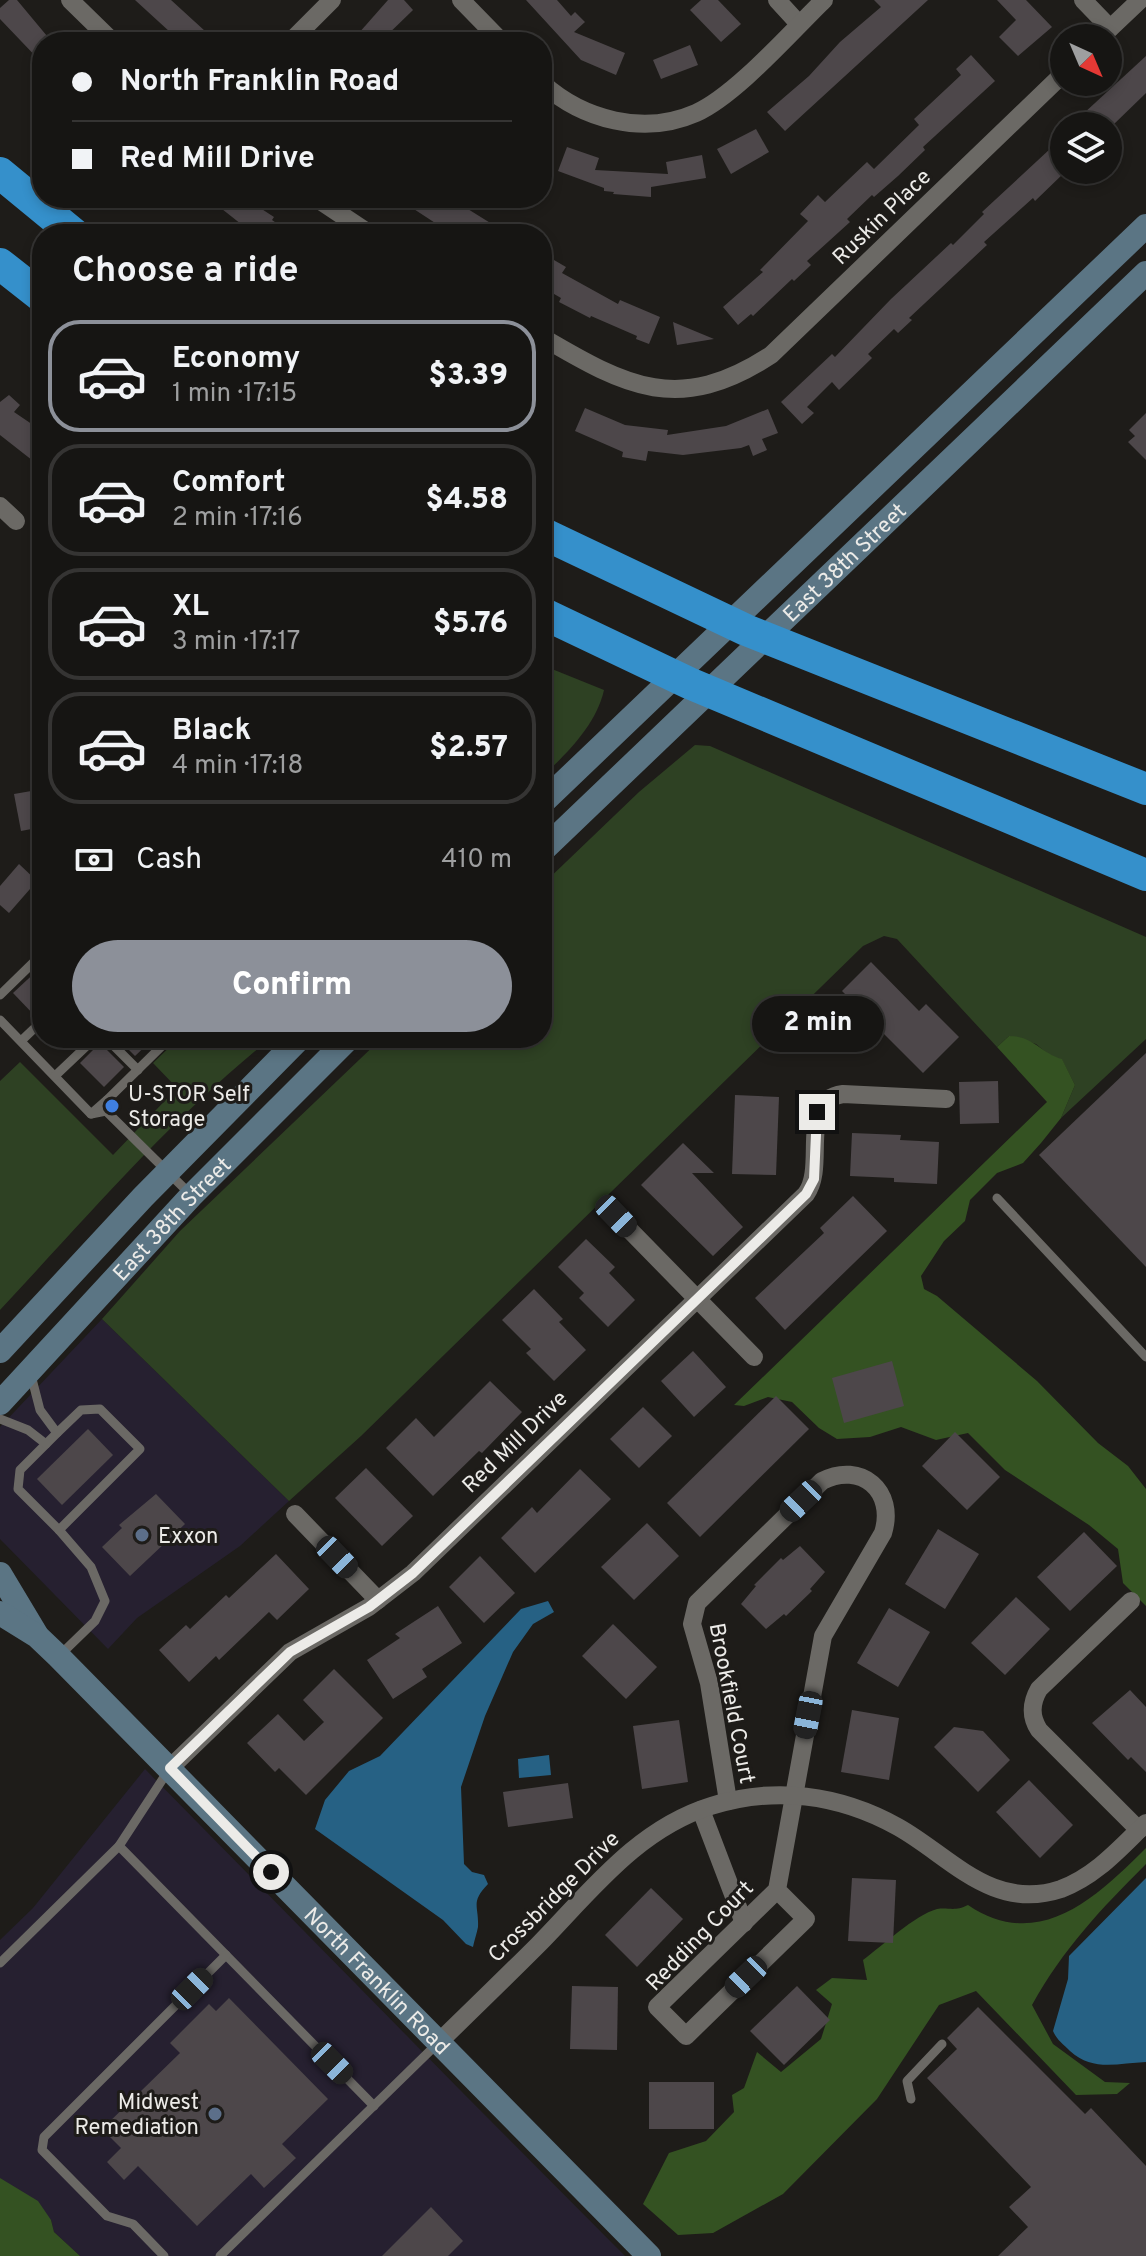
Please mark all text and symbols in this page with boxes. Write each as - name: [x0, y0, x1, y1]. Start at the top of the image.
- north arrow: [1050, 24, 1122, 96]
- map controls: [1050, 24, 1122, 184]
- text: North Franklin Road: [120, 64, 399, 101]
- button: layers: [1050, 112, 1122, 184]
- text: Red Mill Drive: [120, 141, 315, 178]
- street label: Ruskin Place: [828, 164, 938, 271]
- text: Choose a ride: [72, 249, 298, 295]
- icon: car: [76, 340, 148, 412]
- text: Economy: [172, 341, 300, 378]
- text: $3.39: [428, 358, 508, 395]
- text: 1 min · 17:15: [172, 378, 297, 411]
- icon: car: [76, 464, 148, 536]
- text: Comfort: [172, 465, 285, 502]
- text: $4.58: [426, 482, 508, 519]
- street label: East 38th Street: [778, 499, 913, 629]
- text: 2 min · 17:16: [172, 502, 303, 535]
- icon: car: [76, 588, 148, 660]
- text: XL: [172, 589, 209, 626]
- text: $5.76: [433, 606, 508, 643]
- text: 3 min · 17:17: [172, 626, 300, 659]
- icon: car: [76, 712, 148, 784]
- text: Black: [172, 713, 251, 750]
- text: $2.57: [429, 730, 508, 767]
- text: 4 min · 17:18: [172, 750, 303, 783]
- icon: cash: [72, 838, 116, 882]
- text: Cash: [136, 842, 202, 879]
- text: 410 m: [441, 844, 512, 877]
- button: Confirm: [72, 940, 512, 1032]
- callout: 2 min: [751, 996, 883, 1052]
- text: 2 min: [784, 1007, 852, 1040]
- place label: U-STOR Self Storage: [128, 1082, 250, 1134]
- route end: [799, 1094, 835, 1130]
- marker: U-STOR Self Storage: [103, 1097, 121, 1115]
- street label: East 38th Street: [108, 1152, 238, 1288]
- car: [591, 1190, 641, 1242]
- street label: Red Mill Drive: [457, 1386, 574, 1500]
- car: [775, 1476, 827, 1526]
- place label: Exxon: [158, 1524, 218, 1551]
- marker: Exxon: [133, 1526, 151, 1544]
- car: [312, 1531, 362, 1583]
- street label: Brookfield Court: [702, 1621, 759, 1786]
- car: [792, 1689, 824, 1741]
- street label: Crossbridge Drive: [483, 1826, 626, 1969]
- route start: [253, 1854, 289, 1890]
- street label: Redding Court: [641, 1876, 760, 1998]
- street label: North Franklin Road: [297, 1903, 454, 2062]
- car: [720, 1952, 772, 2002]
- car: [167, 1964, 217, 2014]
- car: [307, 2038, 357, 2088]
- place label: Midwest Remediation: [74, 2090, 199, 2142]
- marker: Midwest Remediation: [206, 2105, 224, 2123]

